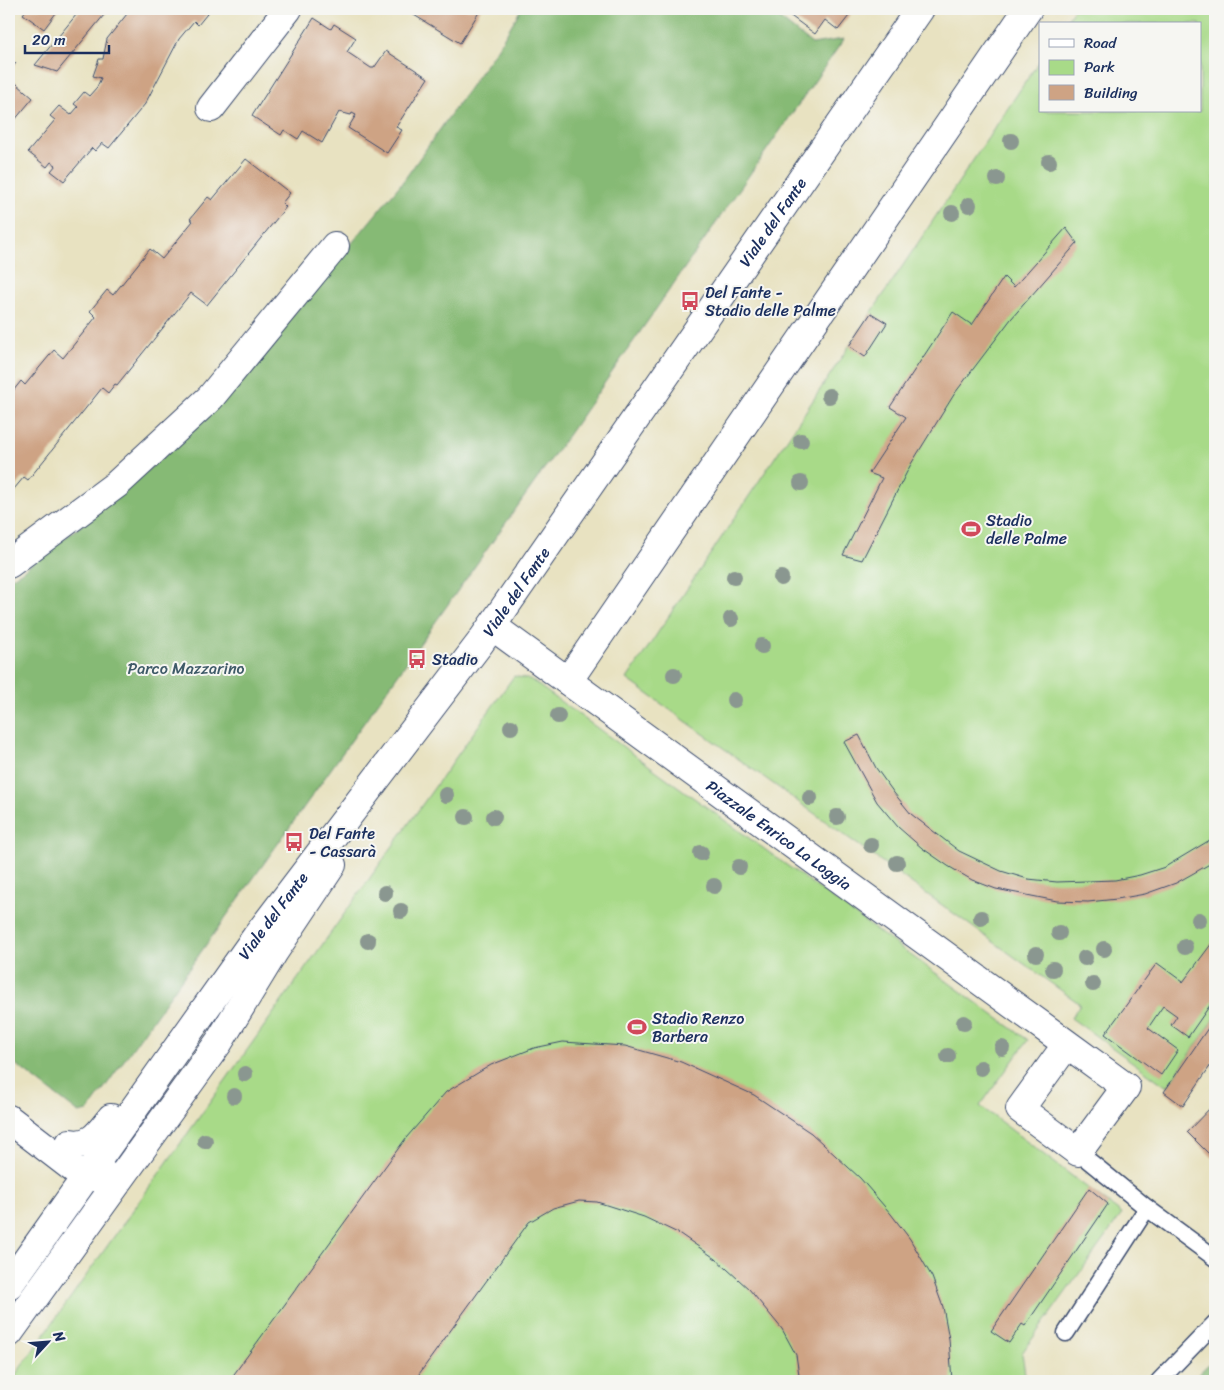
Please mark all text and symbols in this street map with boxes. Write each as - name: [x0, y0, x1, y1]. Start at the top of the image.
- scale bar: [25, 22, 109, 54]
- legend: [1039, 22, 1202, 112]
- text: 20 m: [32, 27, 66, 53]
- text: Road: [1084, 30, 1117, 56]
- text: Park: [1084, 54, 1115, 80]
- text: Building: [1084, 80, 1138, 106]
- street label: Viale del Fante: [731, 171, 814, 273]
- place label: Del Fante - Stadio delle Palme: [705, 278, 836, 325]
- bus stop icon: Del Fante - Stadio delle Palme: [679, 290, 701, 312]
- place label: Stadio delle Palme: [986, 506, 1067, 553]
- sports icon: Stadio delle Palme: [960, 518, 982, 540]
- street label: Viale del Fante: [474, 540, 557, 643]
- place label: Stadio: [432, 645, 478, 674]
- bus stop icon: Stadio: [406, 648, 428, 670]
- park label: Parco Mazzarino: [127, 654, 245, 683]
- street label: Piazzale Enrico La Loggia: [700, 772, 858, 898]
- place label: Del Fante - Cassarà: [309, 819, 376, 866]
- bus stop icon: Del Fante - Cassarà: [283, 831, 305, 853]
- street label: Viale del Fante: [230, 865, 316, 966]
- place label: Stadio Renzo Barbera: [652, 1004, 744, 1051]
- sports icon: Stadio Renzo Barbera: [626, 1016, 648, 1038]
- north arrow: [22, 1318, 72, 1368]
- text: N: [45, 1326, 73, 1347]

